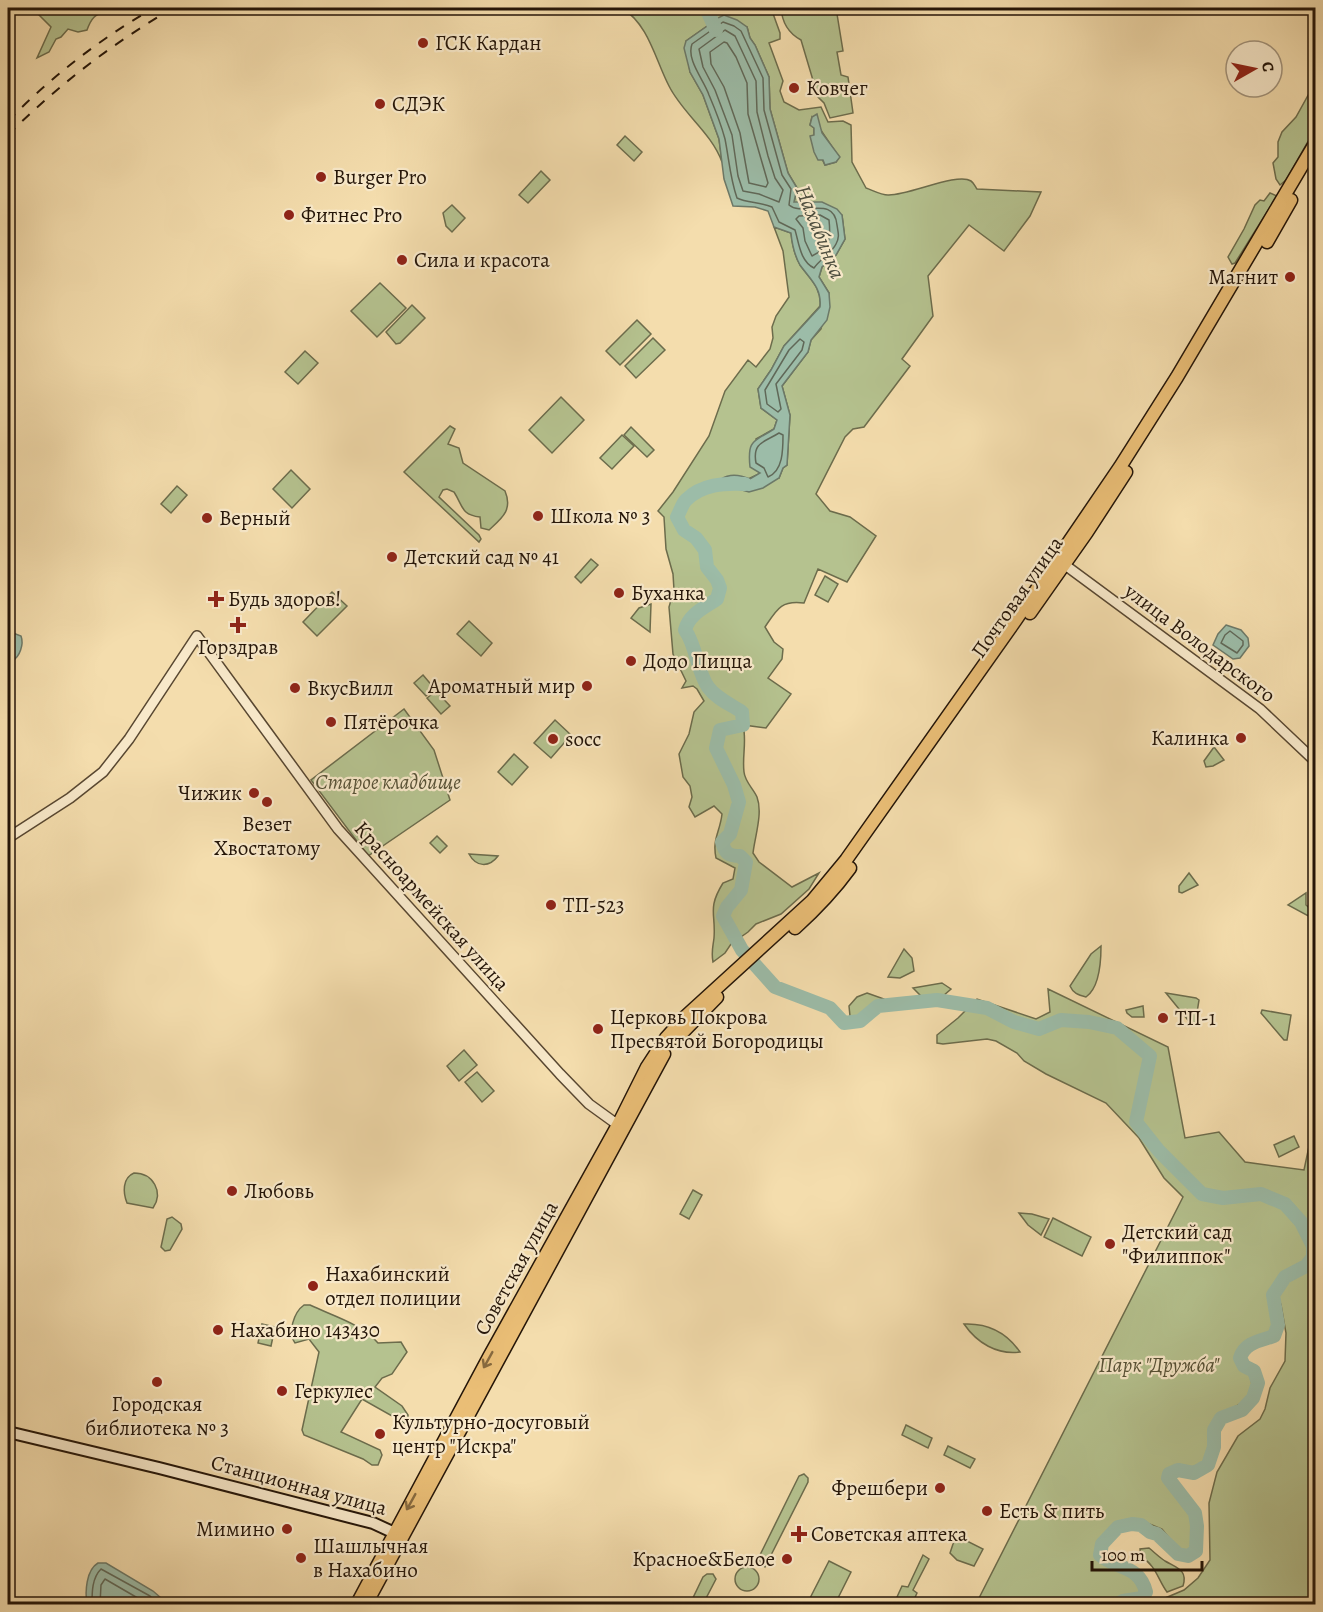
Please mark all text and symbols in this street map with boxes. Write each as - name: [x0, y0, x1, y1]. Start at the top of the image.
- place label: ГСК Кардан: [435, 29, 542, 57]
- marker: ГСК Кардан: [416, 36, 430, 50]
- north arrow: [1224, 39, 1284, 99]
- text: С: [1256, 60, 1279, 74]
- place label: Ковчег: [806, 74, 868, 102]
- marker: Ковчег: [787, 81, 801, 95]
- place label: СДЭК: [392, 90, 446, 118]
- marker: СДЭК: [373, 97, 387, 111]
- place label: Burger Pro: [333, 163, 427, 191]
- marker: Burger Pro: [314, 170, 328, 184]
- water label: Нахабинка: [788, 180, 852, 284]
- place label: Фитнес Pro: [301, 201, 402, 229]
- marker: Фитнес Pro: [282, 208, 296, 222]
- place label: Сила и красота: [414, 246, 550, 274]
- marker: Сила и красота: [395, 253, 409, 267]
- place label: Магнит: [1208, 263, 1278, 291]
- marker: Магнит: [1283, 270, 1297, 284]
- place label: Школа № 3: [550, 502, 650, 530]
- place label: Верный: [219, 504, 290, 532]
- marker: Школа № 3: [531, 509, 545, 523]
- marker: Верный: [200, 511, 214, 525]
- street label: Почтовая улица: [965, 530, 1070, 663]
- place label: Детский сад № 41: [404, 543, 559, 571]
- marker: Детский сад № 41: [385, 550, 399, 564]
- street label: улица Володарского: [1118, 576, 1281, 709]
- place label: Буханка: [631, 579, 705, 607]
- place label: Будь здоров!: [228, 585, 341, 613]
- marker: Буханка: [612, 586, 626, 600]
- marker: Будь здоров!: [209, 592, 223, 606]
- marker: Горздрав: [231, 618, 245, 632]
- place label: Горздрав: [198, 633, 278, 661]
- place label: Додо Пицца: [643, 647, 752, 675]
- marker: Додо Пицца: [624, 654, 638, 668]
- place label: Ароматный мир: [427, 672, 575, 700]
- place label: ВкусВилл: [307, 674, 393, 702]
- marker: Ароматный мир: [580, 679, 594, 693]
- marker: ВкусВилл: [288, 681, 302, 695]
- place label: Пятёрочка: [343, 708, 439, 736]
- marker: Пятёрочка: [324, 715, 338, 729]
- place label: Калинка: [1151, 724, 1229, 752]
- place label: socc: [565, 725, 601, 753]
- marker: Калинка: [1234, 731, 1248, 745]
- marker: socc: [546, 732, 560, 746]
- park label: Старое кладбище: [315, 768, 461, 796]
- place label: Чижик: [178, 779, 242, 807]
- marker: Чижик: [247, 786, 261, 800]
- marker: Везет Хвостатому: [260, 795, 274, 809]
- place label: Везет Хвостатому: [214, 810, 320, 862]
- street label: Красноармейская улица: [348, 815, 516, 997]
- place label: ТП-523: [563, 891, 624, 919]
- marker: ТП-523: [544, 898, 558, 912]
- place label: Церковь Покрова Пресвятой Богородицы: [610, 1003, 824, 1055]
- place label: ТП-1: [1175, 1004, 1216, 1032]
- marker: ТП-1: [1156, 1011, 1170, 1025]
- marker: Церковь Покрова Пресвятой Богородицы: [591, 1022, 605, 1036]
- place label: Любовь: [244, 1177, 314, 1205]
- marker: Любовь: [225, 1184, 239, 1198]
- street label: Советская улица: [468, 1196, 565, 1340]
- place label: Детский сад "Филиппок": [1122, 1218, 1232, 1270]
- marker: Детский сад "Филиппок": [1103, 1237, 1117, 1251]
- place label: Нахабинский отдел полиции: [325, 1260, 461, 1312]
- marker: Нахабинский отдел полиции: [306, 1279, 320, 1293]
- place label: Нахабино 143430: [230, 1316, 380, 1344]
- marker: Нахабино 143430: [211, 1323, 225, 1337]
- one-way arrow: [482, 1350, 493, 1368]
- park label: Парк "Дружба": [1098, 1351, 1220, 1379]
- marker: Городская библиотека № 3: [150, 1375, 164, 1389]
- place label: Геркулес: [294, 1377, 373, 1405]
- marker: Геркулес: [275, 1384, 289, 1398]
- place label: Городская библиотека № 3: [85, 1390, 229, 1442]
- place label: Культурно-досуговый центр "Искра": [392, 1408, 590, 1460]
- marker: Культурно-досуговый центр "Искра": [373, 1427, 387, 1441]
- street label: Станционная улица: [208, 1448, 390, 1522]
- place label: Фрешбери: [831, 1474, 928, 1502]
- marker: Фрешбери: [933, 1481, 947, 1495]
- one-way arrow: [404, 1493, 416, 1510]
- place label: Есть & пить: [999, 1497, 1104, 1525]
- marker: Есть & пить: [980, 1504, 994, 1518]
- place label: Мимино: [196, 1515, 275, 1543]
- place label: Советская аптека: [811, 1520, 968, 1548]
- marker: Мимино: [280, 1522, 294, 1536]
- marker: Советская аптека: [792, 1527, 806, 1541]
- place label: Шашлычная в Нахабино: [313, 1532, 428, 1584]
- scale bar: [1092, 1534, 1202, 1572]
- text: 100 m: [1101, 1543, 1145, 1567]
- place label: Красное&Белое: [632, 1545, 775, 1573]
- marker: Шашлычная в Нахабино: [294, 1551, 308, 1565]
- marker: Красное&Белое: [780, 1552, 794, 1566]

